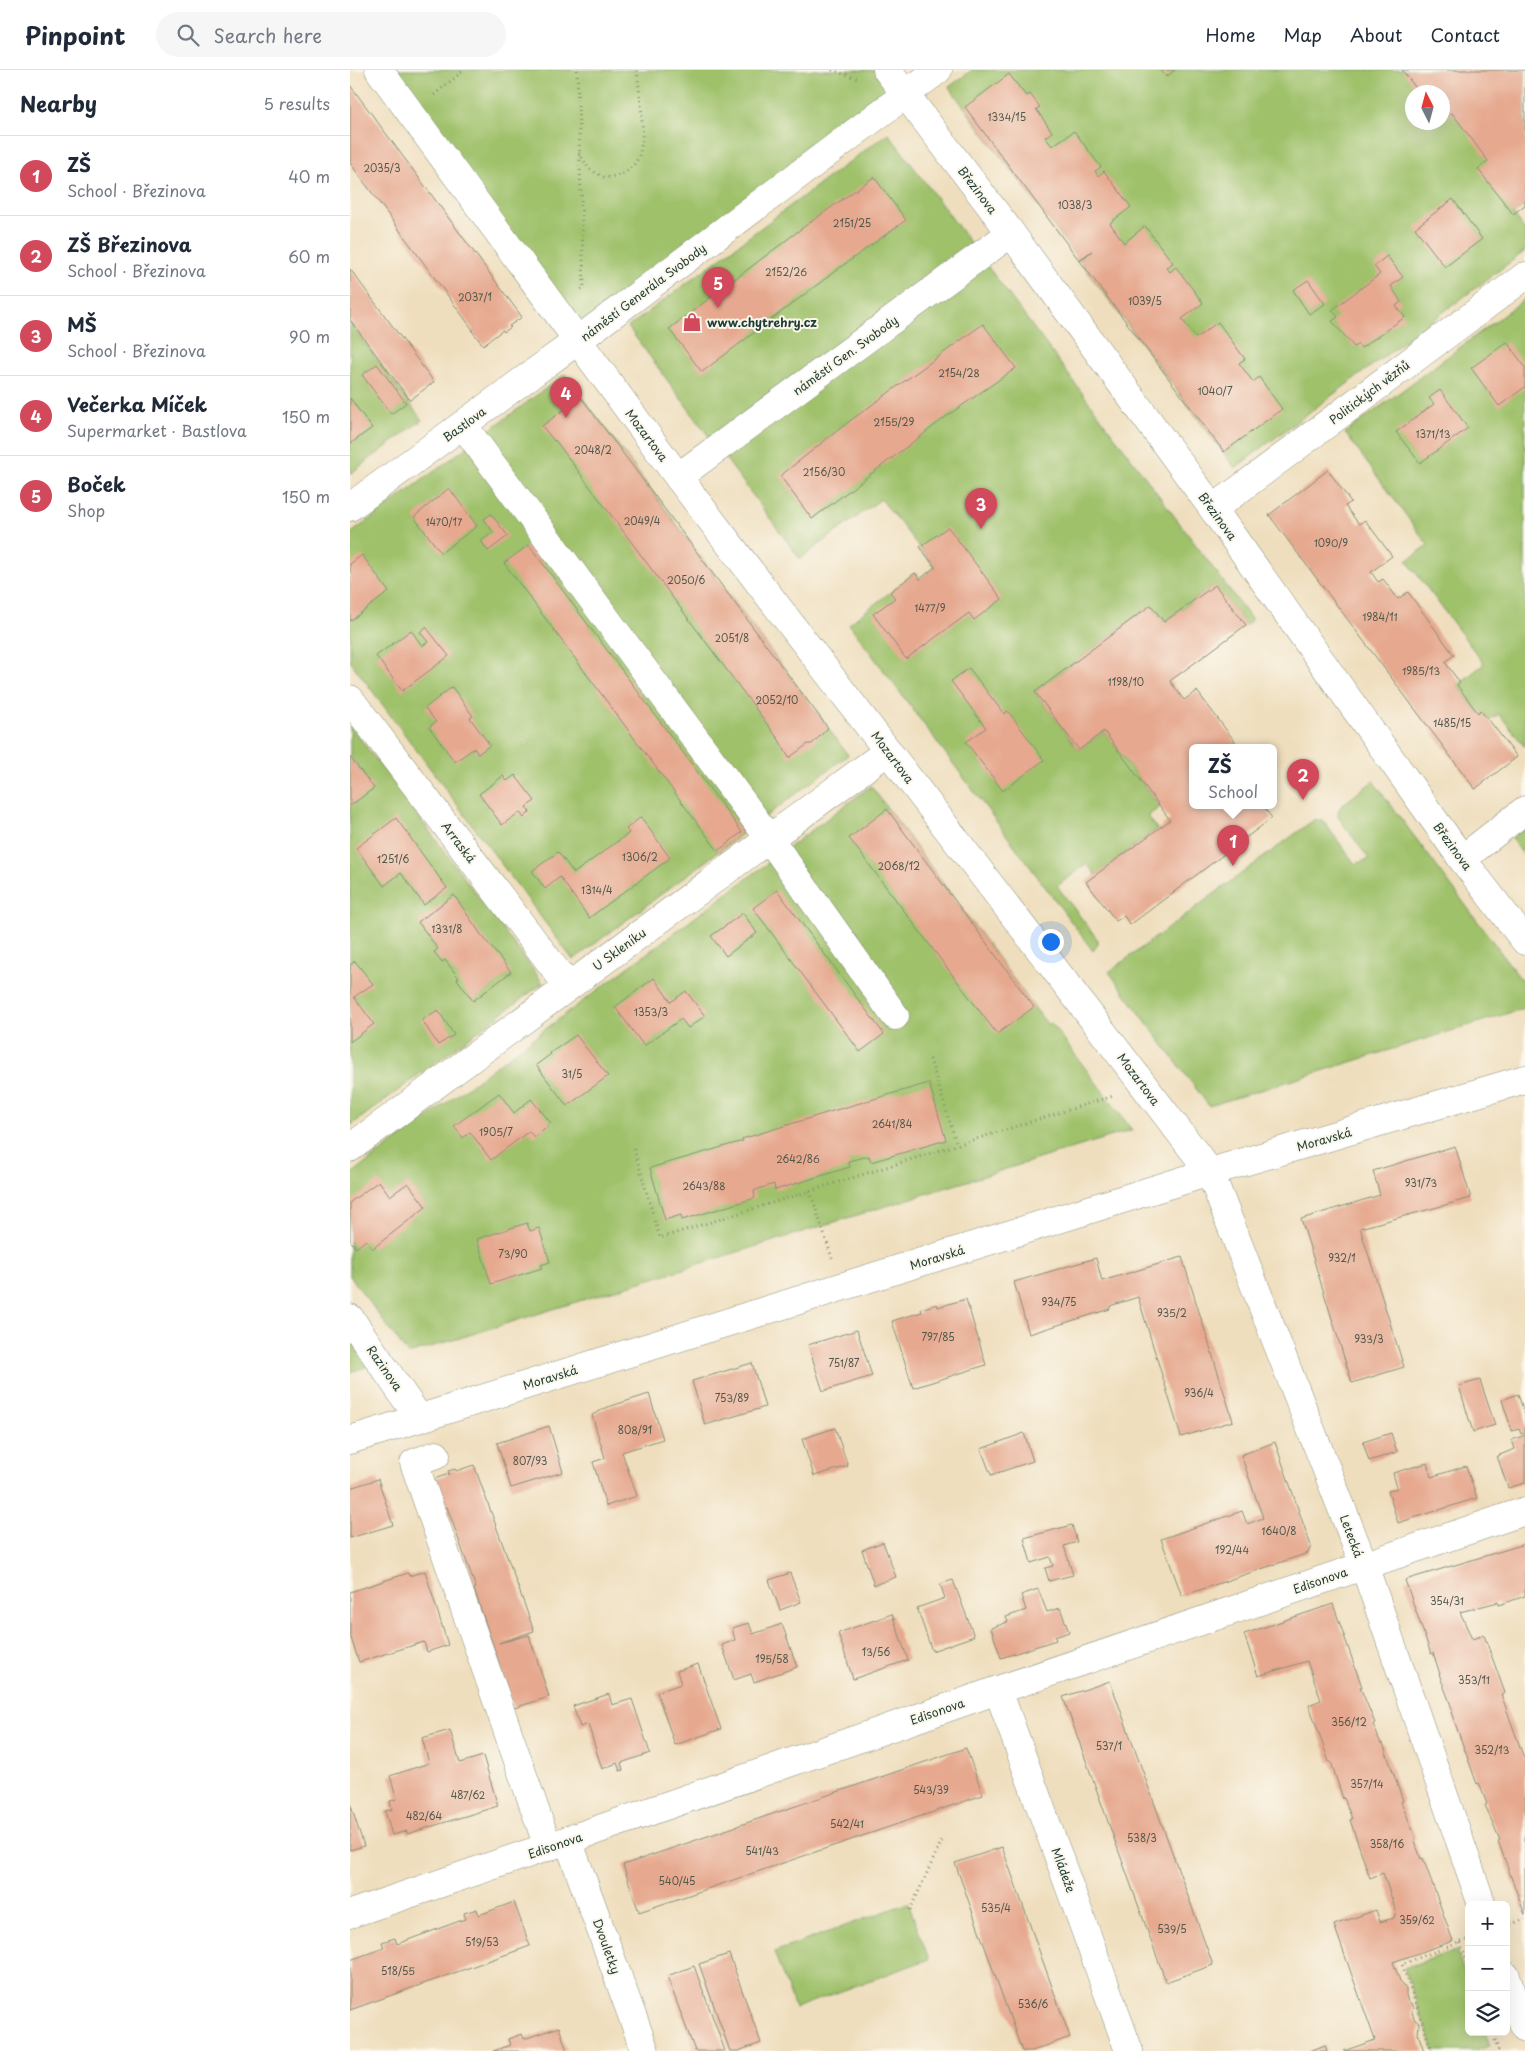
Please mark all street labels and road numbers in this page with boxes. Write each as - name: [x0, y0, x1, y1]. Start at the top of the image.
- street label: Březinova: [954, 162, 1002, 218]
- street label: náměstí Generála Svobody: [577, 239, 709, 345]
- street label: náměstí Gen. Svobody: [789, 311, 901, 399]
- street label: Politických vězňů: [1325, 356, 1413, 428]
- street label: Bastlova: [439, 402, 490, 446]
- street label: Mozartova: [621, 405, 673, 465]
- street label: Březinova: [1194, 488, 1242, 544]
- street label: Mozartova: [867, 727, 919, 787]
- street label: Arraská: [437, 818, 481, 867]
- street label: Březinova: [1429, 818, 1477, 874]
- street label: U Skleníku: [588, 923, 650, 975]
- street label: Mozartova: [1113, 1049, 1165, 1109]
- street label: Moravská: [1294, 1122, 1354, 1155]
- street label: Moravská: [907, 1240, 967, 1274]
- street label: Razinova: [363, 1342, 408, 1395]
- street label: Moravská: [520, 1360, 580, 1394]
- street label: Letecká: [1336, 1512, 1369, 1560]
- street label: Edisonova: [1290, 1562, 1350, 1598]
- street label: Edisonova: [907, 1693, 967, 1729]
- street label: Edisonova: [525, 1827, 585, 1863]
- street label: Mládeže: [1048, 1845, 1081, 1895]
- street label: Dvouletky: [589, 1916, 625, 1976]

